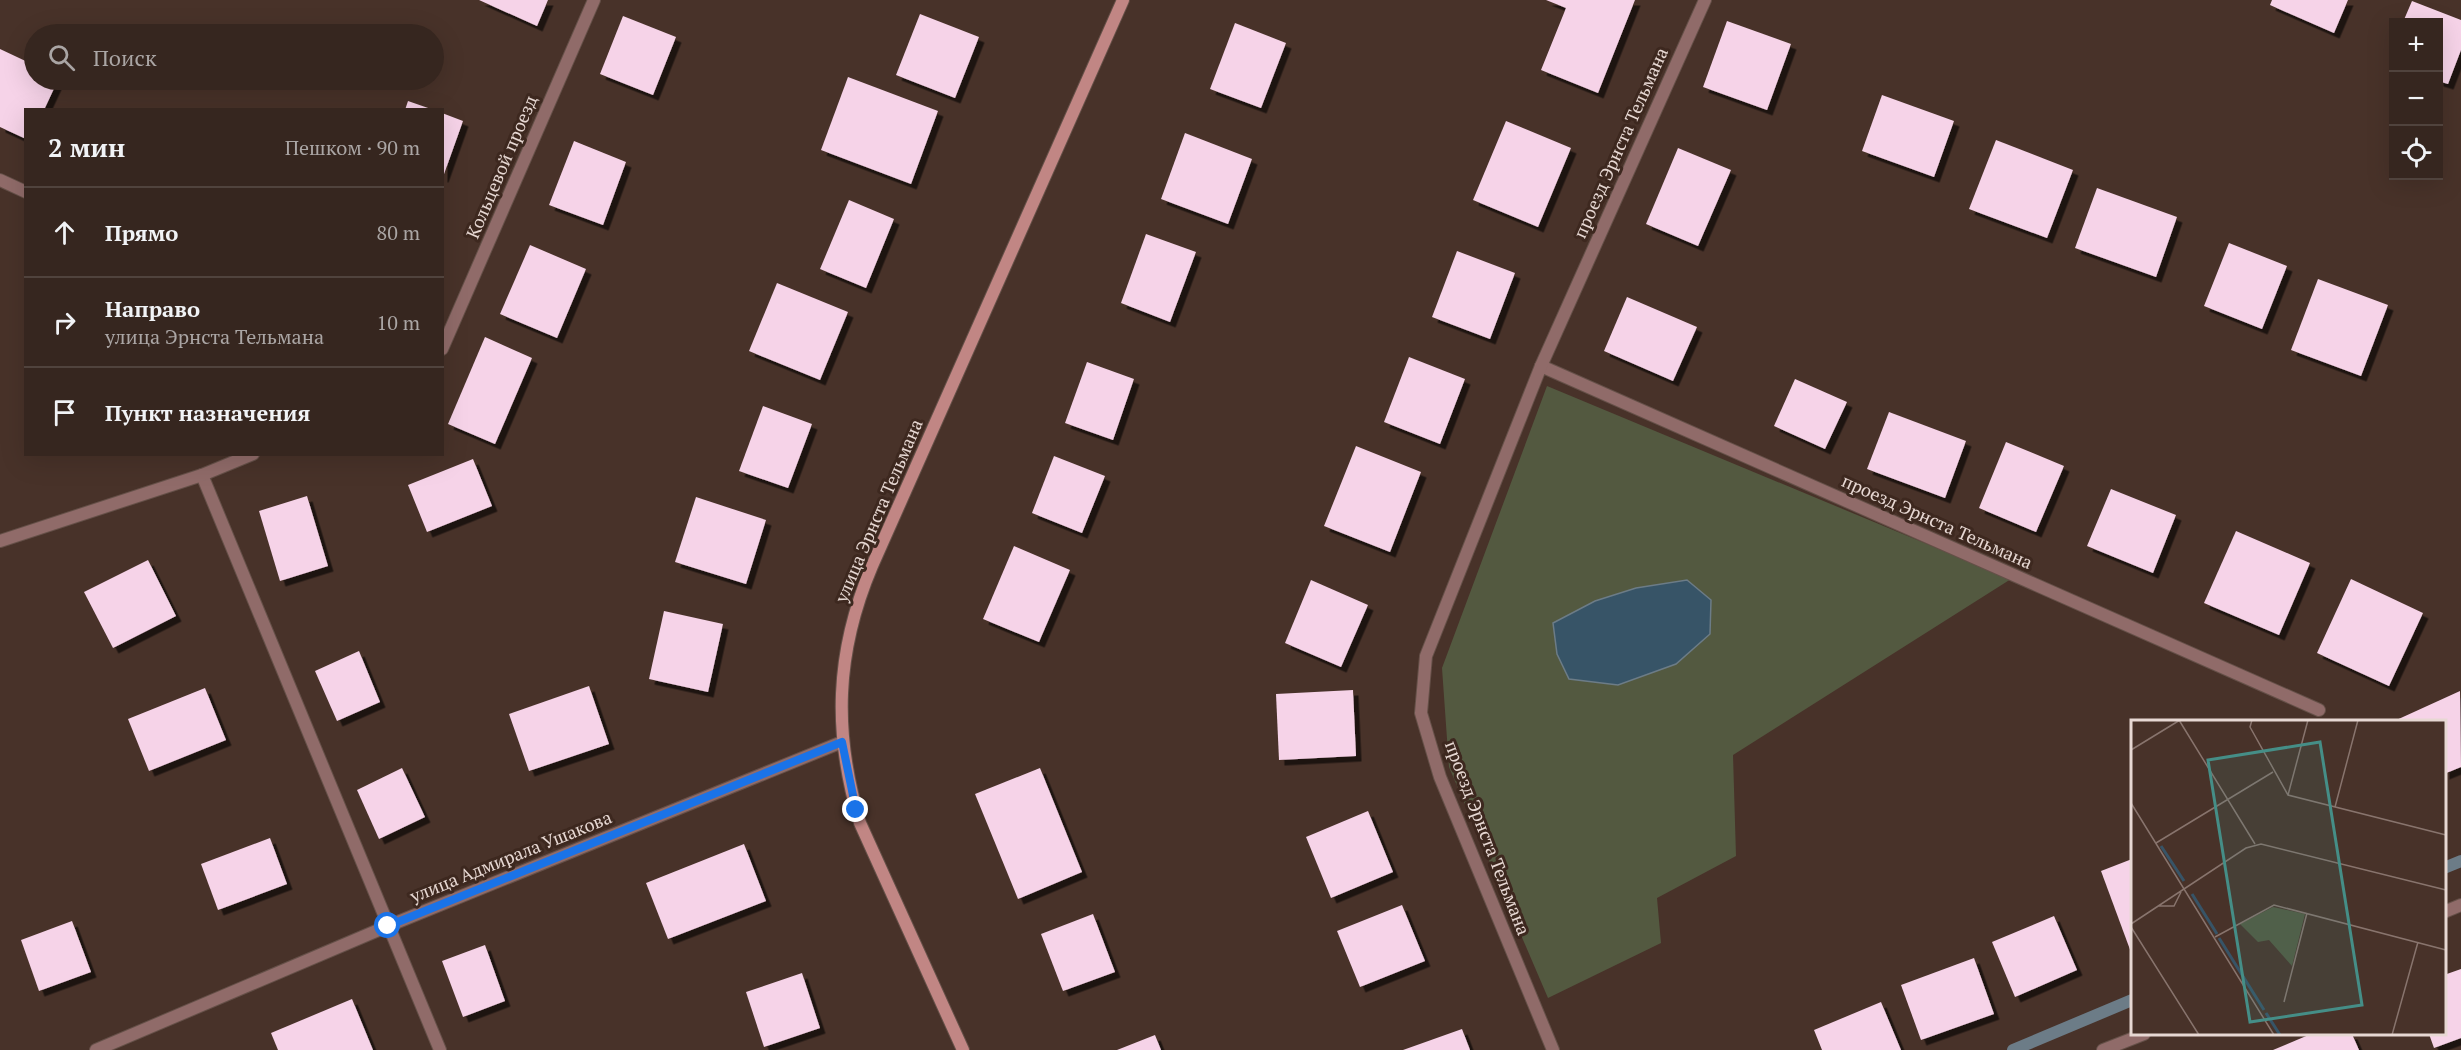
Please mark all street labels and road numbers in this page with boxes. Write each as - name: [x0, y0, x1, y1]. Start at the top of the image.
- street label: проезд Эрнста Тельмана: [1567, 43, 1673, 242]
- street label: Кольцевой проезд: [460, 91, 542, 242]
- street label: улица Эрнста Тельмана: [828, 415, 928, 607]
- street label: проезд Эрнста Тельмана: [1838, 468, 2037, 574]
- street label: проезд Эрнста Тельмана: [1440, 737, 1536, 938]
- street label: улица Адмирала Ушакова: [405, 805, 615, 908]

